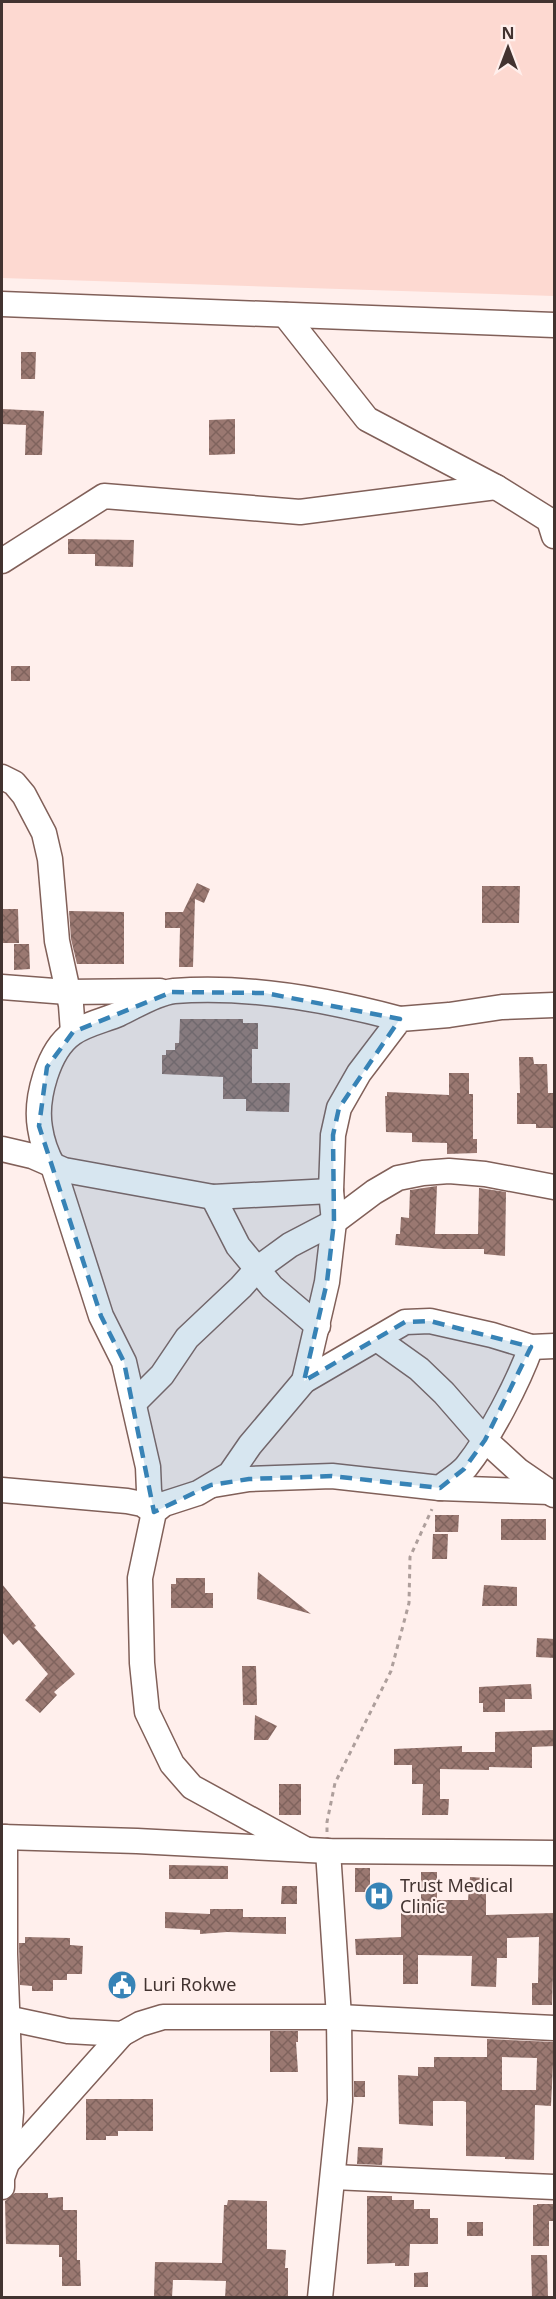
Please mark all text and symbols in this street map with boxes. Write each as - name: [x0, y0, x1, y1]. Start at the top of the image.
- north arrow: [478, 18, 538, 78]
- text: N: [501, 22, 515, 44]
- place label: Trust Medical Clinic: [400, 1873, 513, 1918]
- hospital icon: Trust Medical Clinic: [363, 1880, 395, 1912]
- public building icon: Luri Rokwe: [106, 1969, 138, 2001]
- place label: Luri Rokwe: [143, 1972, 236, 1996]

